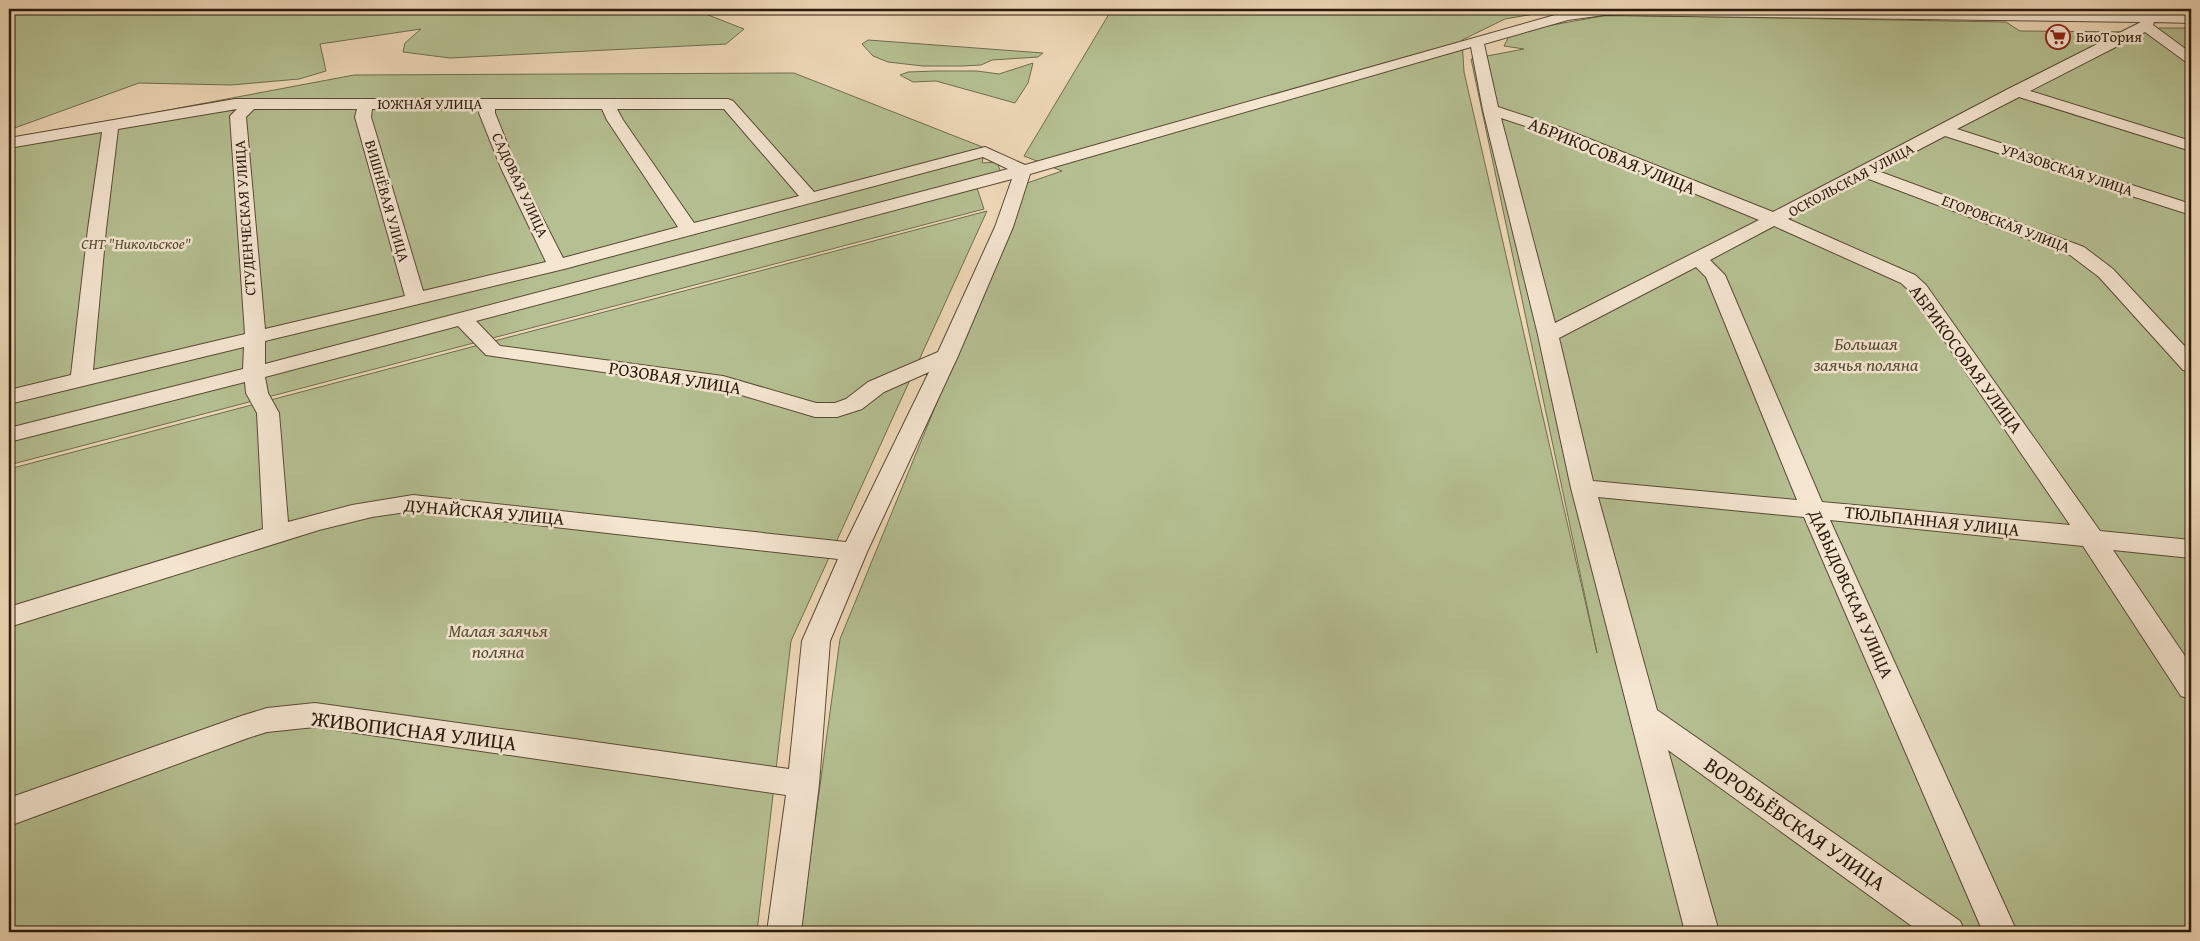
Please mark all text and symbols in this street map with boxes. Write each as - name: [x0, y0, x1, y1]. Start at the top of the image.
- supermarket icon: БиоТория: [2045, 24, 2071, 50]
- place label: БиоТория: [2076, 26, 2142, 47]
- street label: ЮЖНАЯ УЛИЦА: [378, 93, 482, 114]
- street label: АБРИКОСОВАЯ УЛИЦА: [1524, 110, 1700, 201]
- street label: САДОВАЯ УЛИЦА: [487, 129, 554, 241]
- street label: ВИШНЁВАЯ УЛИЦА: [360, 137, 415, 264]
- street label: ОСКОЛЬСКАЯ УЛИЦА: [1784, 138, 1917, 222]
- street label: УРАЗОВСКАЯ УЛИЦА: [1998, 138, 2136, 201]
- street label: СТУДЕНЧЕСКАЯ УЛИЦА: [229, 140, 260, 296]
- street label: ЕГОРОВСКАЯ УЛИЦА: [1939, 189, 2073, 258]
- park label: СНТ "Никольское": [81, 233, 191, 254]
- street label: АБРИКОСОВАЯ УЛИЦА: [1903, 279, 2030, 439]
- park label: Большая заячья поляна: [1813, 330, 1919, 378]
- street label: РОЗОВАЯ УЛИЦА: [607, 354, 743, 401]
- street label: ДУНАЙСКАЯ УЛИЦА: [402, 491, 565, 532]
- street label: ТЮЛЬПАННАЯ УЛИЦА: [1843, 498, 2021, 543]
- street label: ДАВЫДОВСКАЯ УЛИЦА: [1802, 504, 1901, 683]
- park label: Малая заячья поляна: [448, 617, 548, 665]
- street label: ЖИВОПИСНАЯ УЛИЦА: [309, 702, 519, 759]
- street label: ВОРОБЬЁВСКАЯ УЛИЦА: [1698, 749, 1893, 898]

